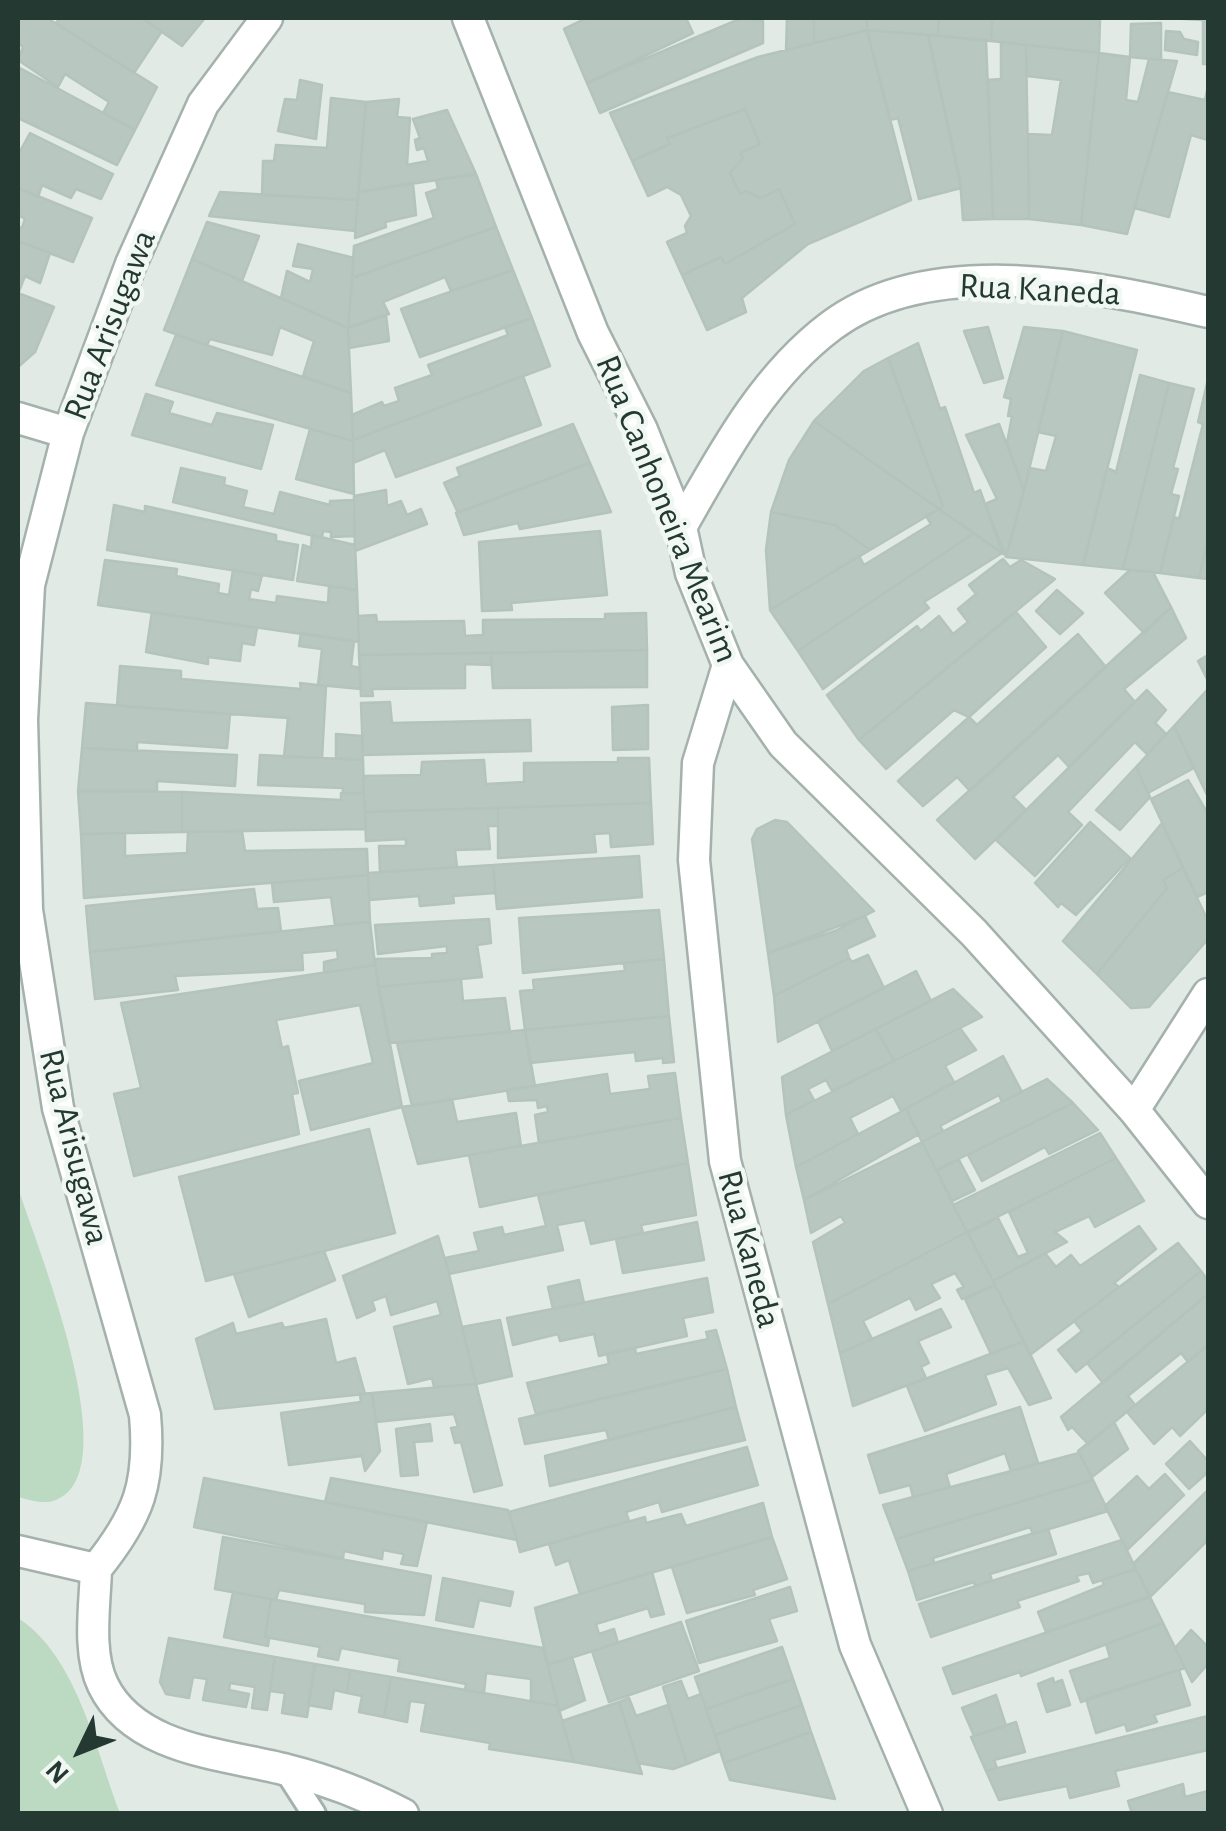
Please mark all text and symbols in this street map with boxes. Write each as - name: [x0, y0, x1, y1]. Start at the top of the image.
- street label: Rua Arisugawa: [54, 224, 166, 426]
- street label: Rua Kaneda: [958, 265, 1122, 315]
- street label: Rua Canhoneira Mearim: [586, 349, 748, 669]
- street label: Rua Arisugawa: [29, 1045, 119, 1249]
- street label: Rua Kaneda: [708, 1166, 790, 1332]
- north arrow: [30, 1701, 130, 1801]
- text: N: [41, 1755, 75, 1788]

